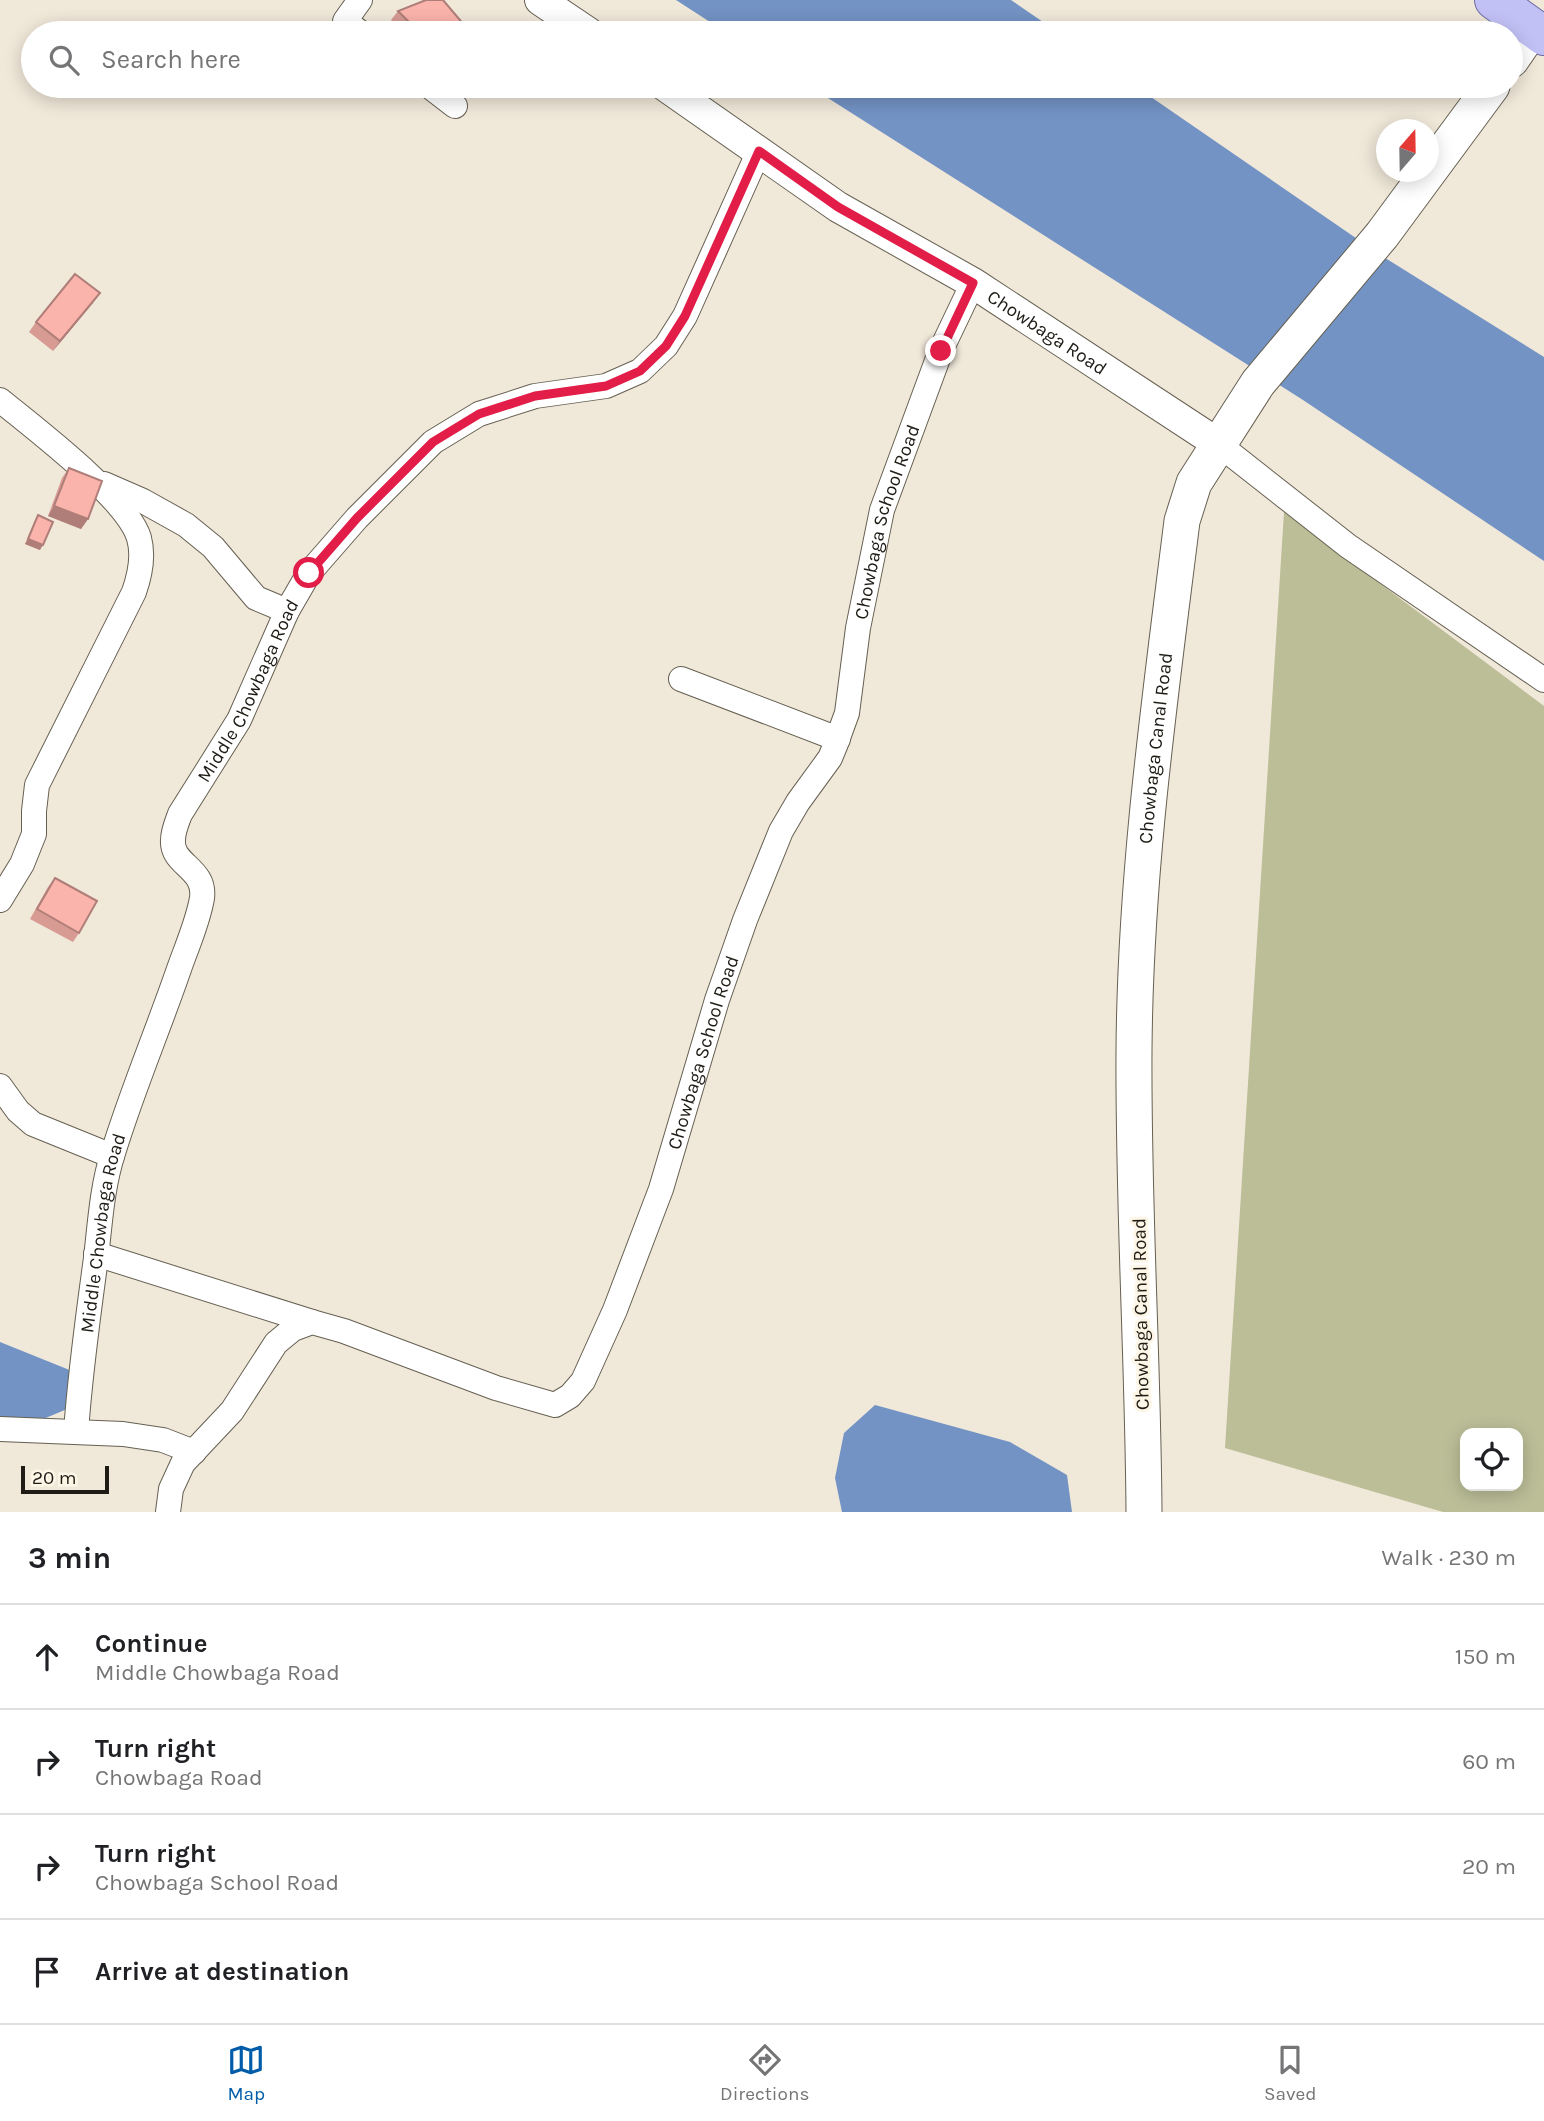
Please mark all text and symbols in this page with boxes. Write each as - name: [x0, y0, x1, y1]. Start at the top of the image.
- search box: [21, 21, 1523, 98]
- icon: search: [45, 41, 83, 79]
- text: Search here: [101, 44, 241, 75]
- north arrow: [1376, 119, 1439, 182]
- street label: Chowbaga Road: [983, 285, 1111, 380]
- route end: [925, 335, 956, 366]
- street label: Chowbaga School Road: [850, 422, 925, 621]
- route start: [293, 557, 324, 588]
- street label: Middle Chowbaga Road: [193, 595, 304, 786]
- street label: Chowbaga Canal Road: [1135, 651, 1177, 845]
- street label: Chowbaga School Road: [663, 953, 744, 1152]
- street label: Middle Chowbaga Road: [76, 1130, 131, 1334]
- street label: Chowbaga Canal Road: [1128, 1218, 1154, 1410]
- map controls: [1460, 1428, 1523, 1491]
- button: locate: [1460, 1428, 1523, 1491]
- scale bar: [21, 1463, 108, 1495]
- text: 20 m: [32, 1467, 77, 1489]
- text: 3 min: [28, 1540, 111, 1576]
- text: Walk · 230 m: [1382, 1544, 1516, 1571]
- text: Continue: [95, 1628, 207, 1659]
- icon: ahead: [28, 1638, 66, 1676]
- text: 150 m: [1455, 1643, 1516, 1670]
- text: Middle Chowbaga Road: [95, 1659, 340, 1686]
- text: Turn right: [95, 1733, 216, 1764]
- icon: right: [28, 1743, 66, 1781]
- text: 60 m: [1462, 1748, 1516, 1775]
- text: Chowbaga Road: [95, 1764, 263, 1791]
- text: Turn right: [95, 1838, 216, 1869]
- icon: right: [28, 1848, 66, 1886]
- text: 20 m: [1462, 1853, 1516, 1880]
- text: Chowbaga School Road: [95, 1869, 339, 1896]
- icon: arrive: [28, 1953, 66, 1991]
- text: Arrive at destination: [95, 1956, 349, 1987]
- tab: Map: [227, 2041, 265, 2105]
- tab: Directions: [720, 2041, 809, 2105]
- tab: Saved: [1264, 2041, 1317, 2105]

